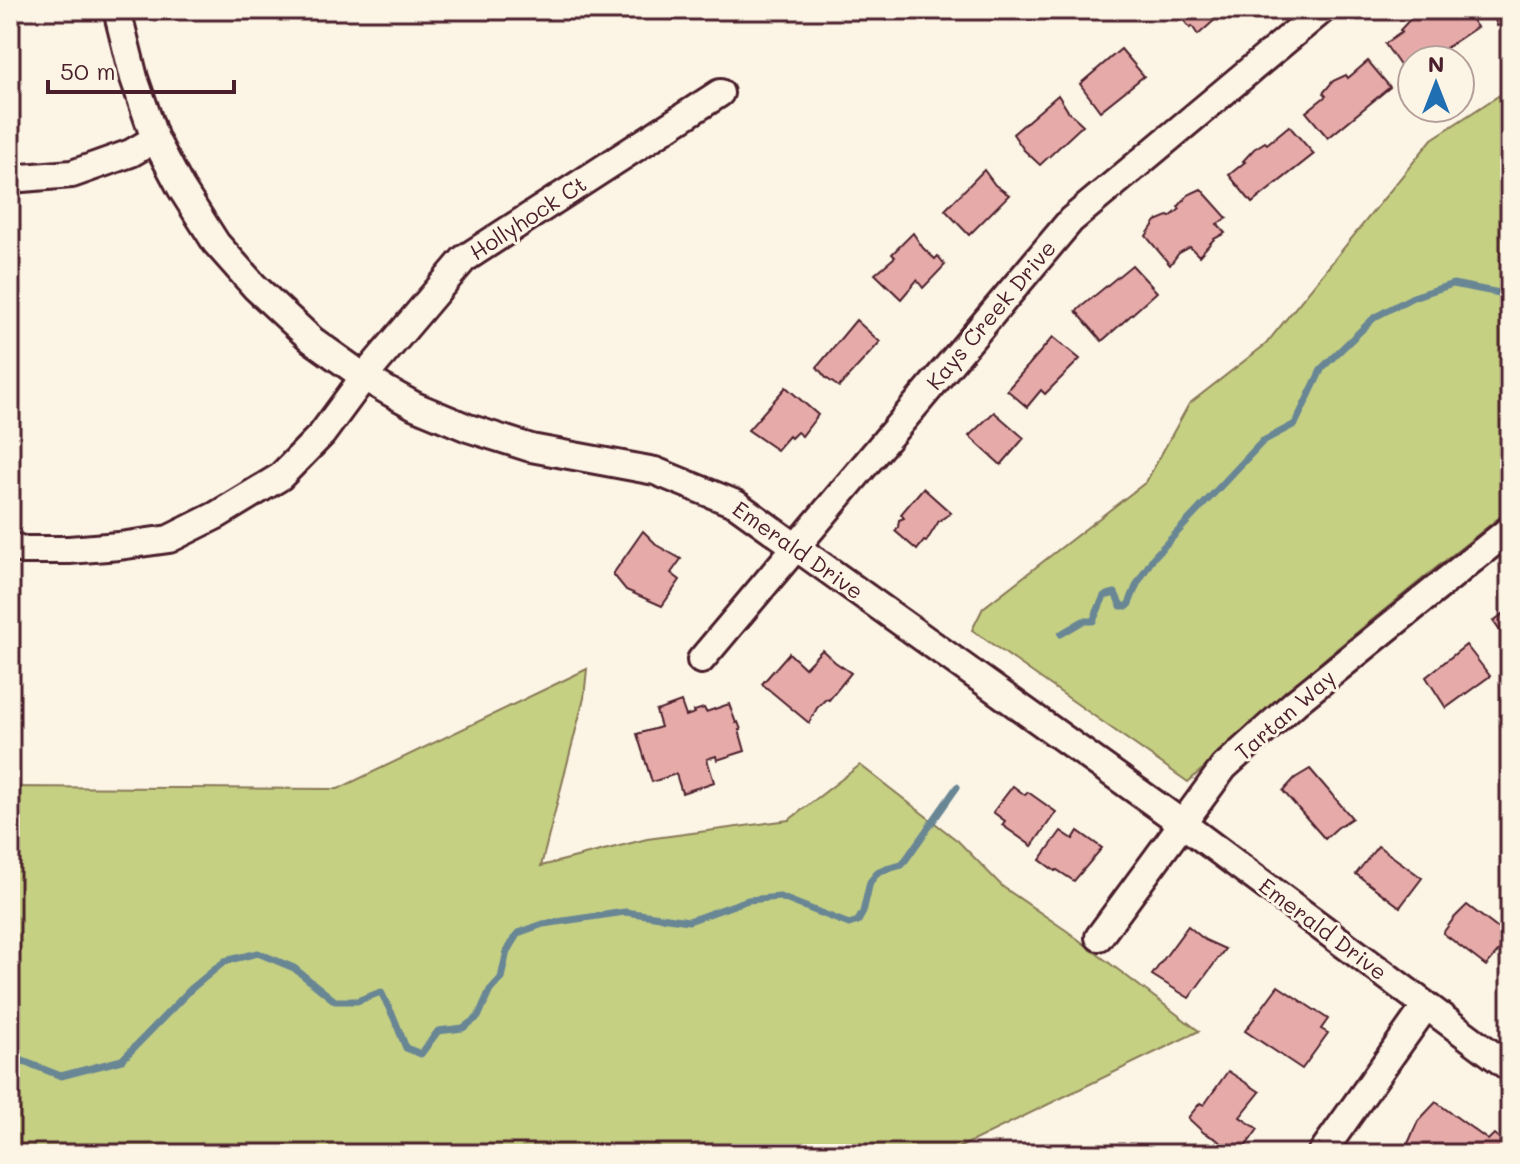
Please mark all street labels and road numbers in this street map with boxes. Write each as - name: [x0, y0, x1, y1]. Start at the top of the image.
- street label: Hollyhock Ct: [464, 169, 592, 266]
- street label: Kays Creek Drive: [919, 234, 1062, 396]
- street label: Emerald Drive: [727, 494, 869, 605]
- street label: Tartan Way: [1228, 663, 1341, 766]
- street label: Emerald Drive: [1253, 871, 1393, 986]

